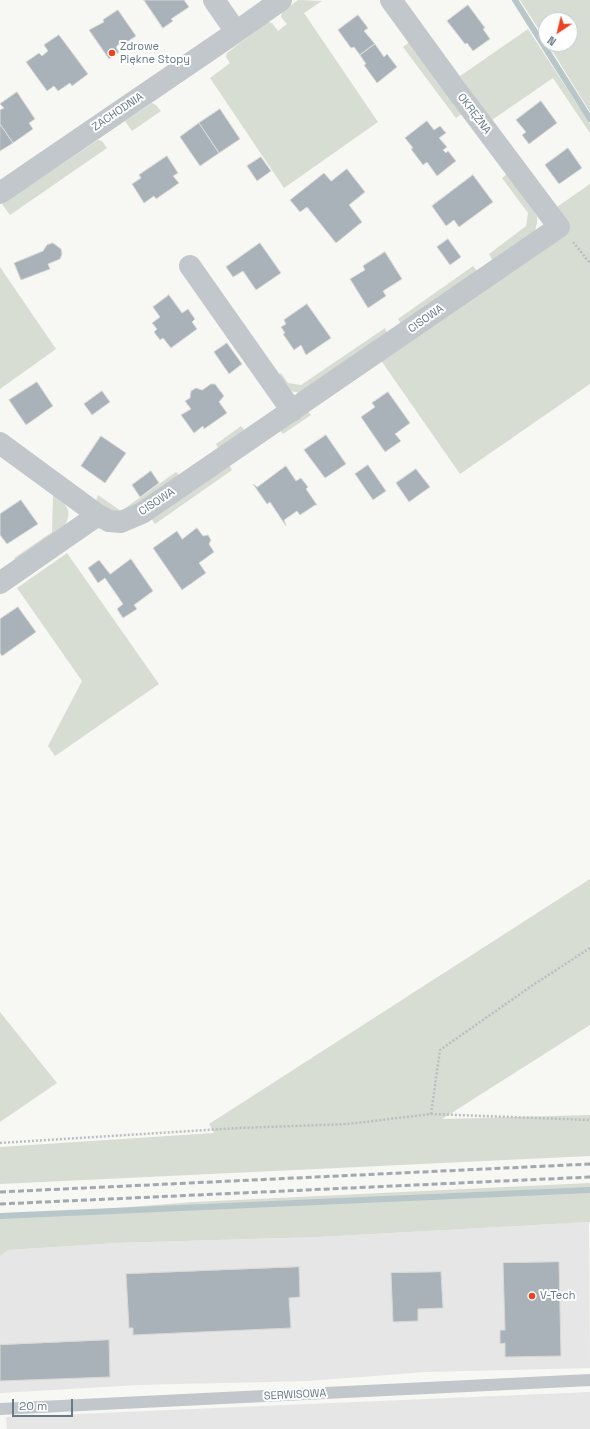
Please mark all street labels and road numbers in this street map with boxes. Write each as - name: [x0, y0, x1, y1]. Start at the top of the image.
- street label: ZACHODNIA: [90, 90, 146, 134]
- street label: OKRĘŻNA: [454, 91, 494, 137]
- street label: CISOWA: [406, 302, 446, 336]
- street label: CISOWA: [137, 486, 177, 518]
- street label: SERWISOWA: [263, 1387, 327, 1403]

